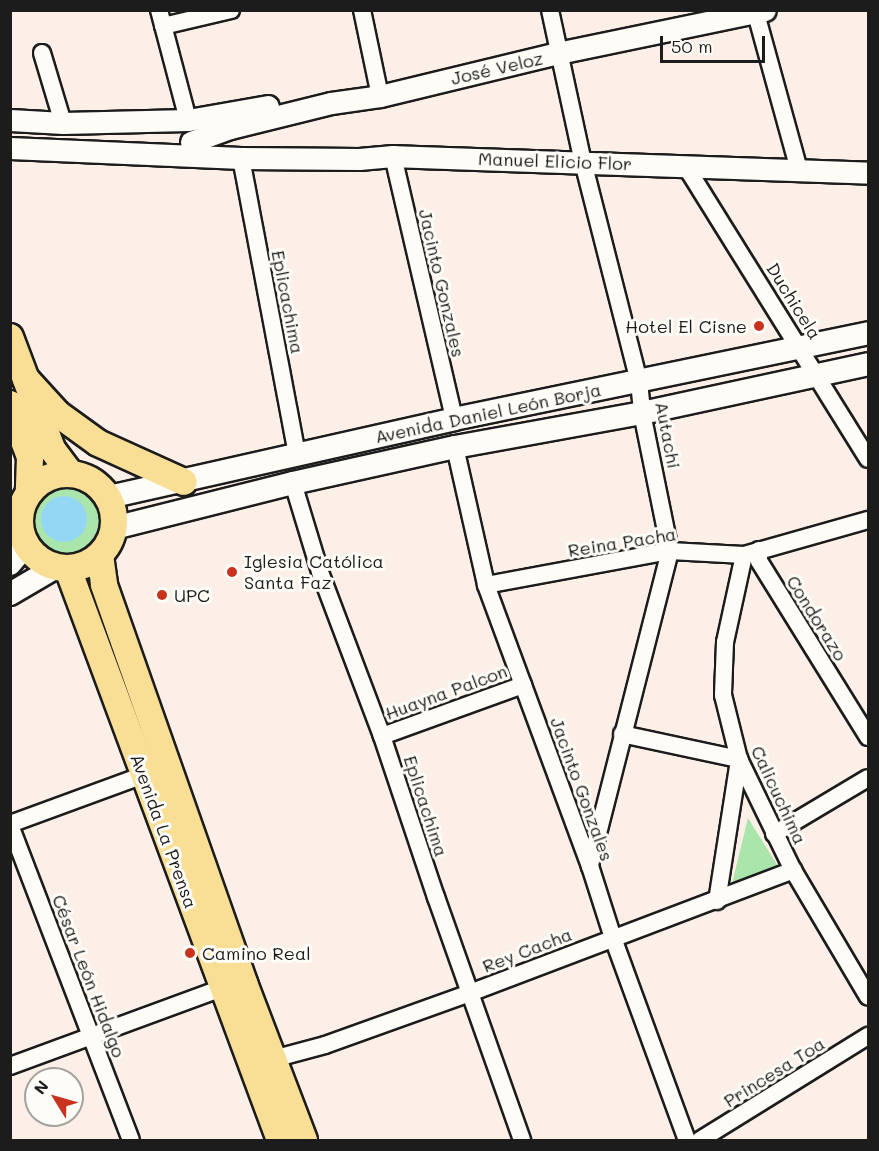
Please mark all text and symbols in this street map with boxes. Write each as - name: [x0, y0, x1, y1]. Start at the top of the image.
- scale bar: [663, 24, 768, 62]
- text: 50 m: [671, 34, 713, 58]
- street label: José Veloz: [449, 47, 545, 89]
- street label: Manuel Elicio Flor: [478, 148, 632, 174]
- street label: Jacinto Gonzales: [414, 207, 470, 359]
- street label: Eplicachima: [267, 248, 309, 356]
- street label: Duchicela: [762, 259, 826, 343]
- place label: Hotel El Cisne: [625, 315, 747, 337]
- marker: Hotel El Cisne: [752, 319, 766, 333]
- street label: Avenida Daniel León Borja: [373, 378, 603, 448]
- street label: Autachi: [651, 400, 685, 470]
- street label: Reina Pacha: [566, 523, 678, 561]
- place label: Iglesia Católica Santa Faz: [244, 551, 384, 594]
- marker: Iglesia Católica Santa Faz: [225, 565, 239, 579]
- street label: Condorazo: [782, 571, 852, 665]
- place label: UPC: [174, 584, 210, 606]
- marker: UPC: [155, 588, 169, 602]
- street label: Huayna Palcon: [382, 660, 510, 724]
- street label: Jacinto Gonzales: [546, 714, 618, 864]
- street label: Calicuchima: [747, 742, 811, 848]
- street label: Avenida La Prensa: [126, 751, 202, 911]
- street label: Eplicachima: [399, 753, 453, 859]
- street label: César León Hidalgo: [48, 892, 130, 1060]
- street label: Rey Cacha: [479, 923, 575, 977]
- place label: Camino Real: [202, 942, 311, 964]
- marker: Camino Real: [183, 946, 197, 960]
- street label: Princesa Toa: [720, 1032, 828, 1112]
- north arrow: [24, 1067, 84, 1127]
- text: N: [29, 1076, 53, 1098]

